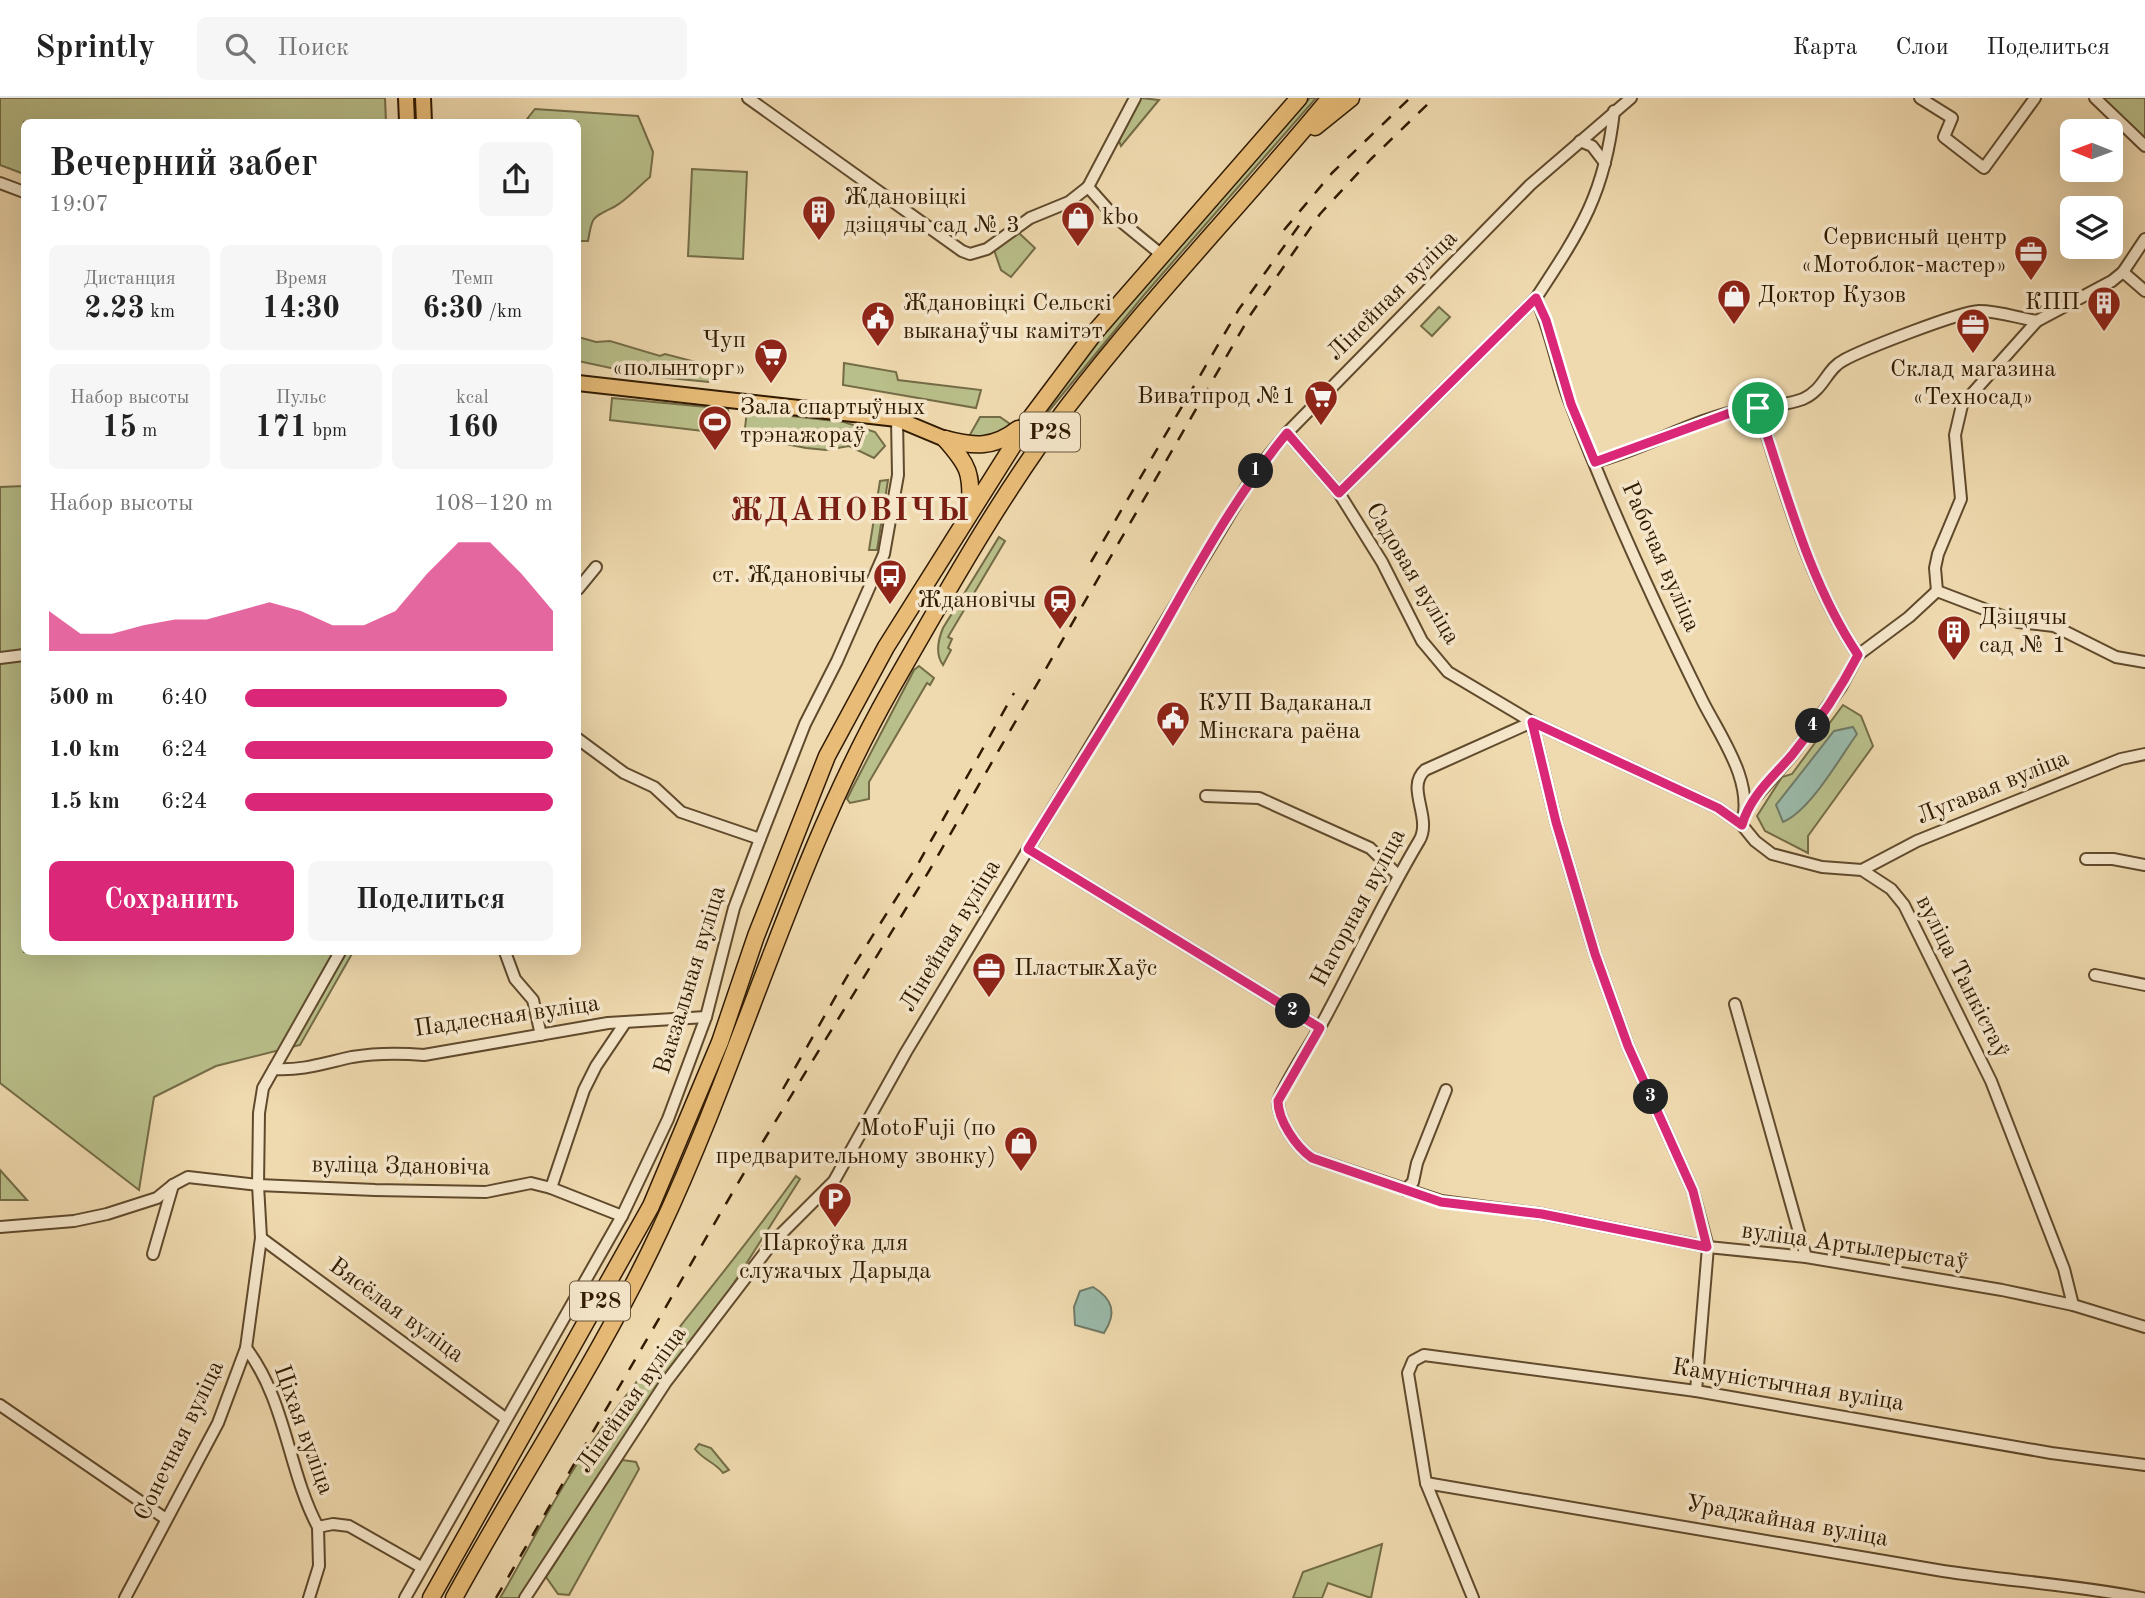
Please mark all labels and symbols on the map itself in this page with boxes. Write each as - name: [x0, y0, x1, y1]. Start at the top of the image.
- north arrow: [2060, 119, 2123, 182]
- place label: Ждановіцкі дзіцячы сад № 3: [844, 186, 1020, 238]
- building icon: Ждановіцкі дзіцячы сад № 3: [800, 193, 838, 242]
- shop icon: kbo: [1059, 199, 1097, 248]
- place label: kbo: [1102, 206, 1139, 230]
- street label: Лінейная вуліца: [1323, 226, 1463, 366]
- place label: Сервисный центр «Мотоблок-мастер»: [1801, 226, 2007, 278]
- office icon: Сервисный центр «Мотоблок-мастер»: [2012, 233, 2050, 282]
- shop icon: Доктор Кузов: [1715, 277, 1753, 326]
- place label: Доктор Кузов: [1758, 284, 1906, 308]
- building icon: КПП: [2085, 284, 2123, 333]
- place label: КПП: [2025, 291, 2080, 315]
- place label: Ждановіцкі Сельскі выканаўчы камітэт: [903, 292, 1112, 344]
- public building icon: Ждановіцкі Сельскі выканаўчы камітэт: [859, 299, 897, 348]
- office icon: Склад магазина «Техносад»: [1954, 306, 1992, 355]
- place label: Чуп «полынторг»: [612, 329, 746, 381]
- supermarket icon: Чуп «полынторг»: [752, 336, 790, 385]
- place label: Склад магазина «Техносад»: [1890, 358, 2056, 410]
- supermarket icon: Виватпрод №1: [1302, 378, 1340, 427]
- pin: [1728, 378, 1788, 438]
- place label: Виватпрод №1: [1137, 385, 1296, 409]
- place label: Зала спартыўных трэнажораў: [740, 396, 925, 448]
- sports icon: Зала спартыўных трэнажораў: [696, 403, 734, 452]
- road number: Р28: [1020, 412, 1080, 452]
- pin: 1: [1238, 454, 1274, 488]
- street label: Рабочая вуліца: [1616, 478, 1704, 636]
- district label: ЖДАНОВІЧЫ: [731, 496, 971, 528]
- street label: Садовая вуліца: [1360, 499, 1464, 649]
- bus stop icon: ст. Ждановічы: [871, 557, 909, 606]
- place label: ст. Ждановічы: [712, 564, 866, 588]
- station icon: Ждановічы: [1041, 582, 1079, 631]
- place label: Ждановічы: [917, 589, 1036, 613]
- place label: Дзіцячы сад № 1: [1979, 606, 2067, 658]
- building icon: Дзіцячы сад № 1: [1935, 613, 1973, 662]
- place label: КУП Вадаканал Мінскага раёна: [1198, 692, 1372, 744]
- public building icon: КУП Вадаканал Мінскага раёна: [1154, 699, 1192, 748]
- pin: 4: [1796, 708, 1830, 744]
- street label: Лугавая вуліца: [1913, 746, 2073, 829]
- street label: Нагорная вуліца: [1307, 825, 1411, 991]
- street label: Лінейная вуліца: [896, 856, 1006, 1016]
- street label: Вакзальная вуліца: [651, 883, 731, 1077]
- street label: вуліца Танкістаў: [1911, 892, 2013, 1062]
- office icon: ПластыкХаўс: [970, 950, 1008, 999]
- place label: ПластыкХаўс: [1014, 957, 1157, 981]
- street label: Падлесная вуліца: [413, 992, 601, 1042]
- pin: 2: [1276, 993, 1310, 1028]
- pin: 3: [1634, 1080, 1668, 1114]
- place label: MotoFuji (по предварительному звонку): [716, 1117, 996, 1169]
- shop icon: MotoFuji (по предварительному звонку): [1002, 1124, 1040, 1173]
- street label: вуліца Здановіча: [311, 1153, 491, 1181]
- parking icon: Паркоўка для служачых Дарыда: [816, 1180, 854, 1229]
- street label: вуліца Артылерыстаў: [1740, 1219, 1970, 1275]
- place label: Паркоўка для служачых Дарыда: [739, 1232, 931, 1284]
- street label: Вясёлая вуліца: [324, 1254, 468, 1368]
- road number: Р28: [570, 1282, 630, 1320]
- street label: Лінейная вуліца: [573, 1322, 692, 1478]
- street label: Камуністычная вуліца: [1670, 1356, 1906, 1416]
- street label: Сонечная вуліца: [131, 1357, 229, 1525]
- street label: Ціхая вуліца: [269, 1362, 338, 1498]
- street label: Ураджайная вуліца: [1684, 1492, 1890, 1552]

